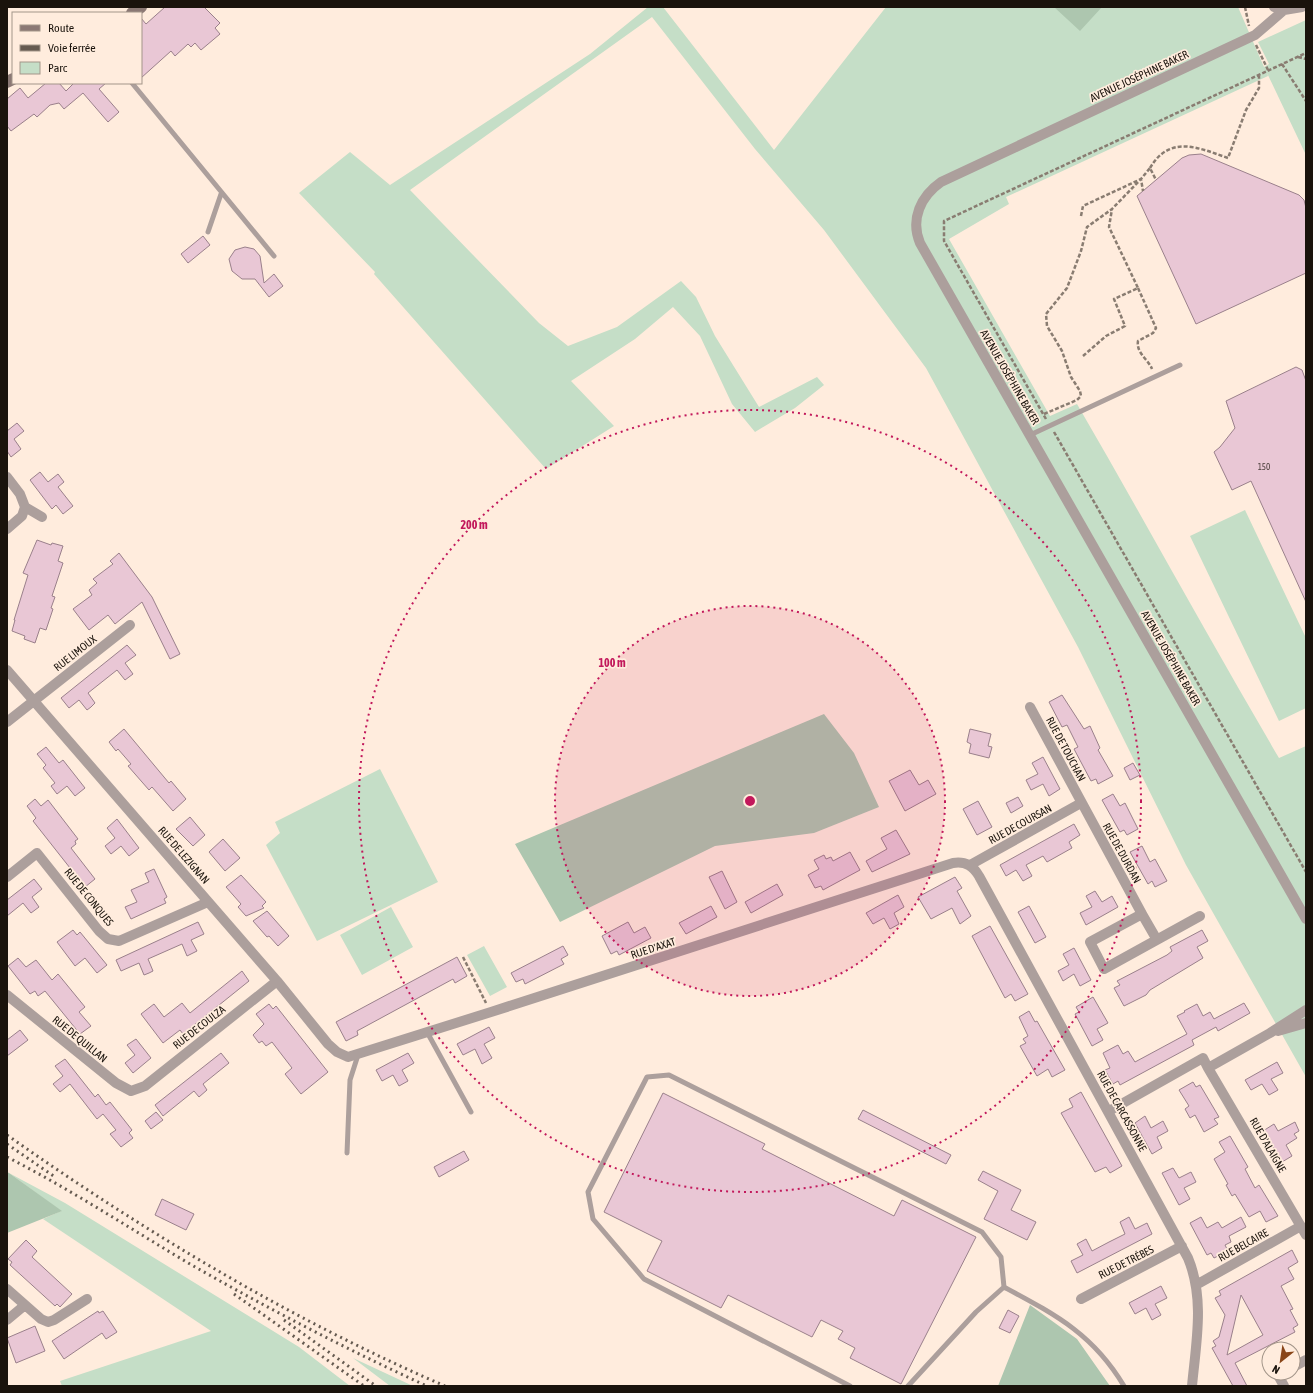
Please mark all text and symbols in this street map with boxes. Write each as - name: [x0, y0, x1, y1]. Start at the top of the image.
- legend: [12, 12, 142, 84]
- text: Route: [48, 21, 74, 35]
- text: Voie ferrée: [48, 41, 96, 55]
- street label: AVENUE JOSÉPHINE BAKER: [1088, 48, 1191, 104]
- text: Parc: [48, 61, 68, 75]
- street label: AVENUE JOSÉPHINE BAKER: [978, 328, 1042, 427]
- house number: 150: [1258, 462, 1270, 472]
- text: 200 m: [460, 518, 488, 532]
- street label: AVENUE JOSÉPHINE BAKER: [1139, 609, 1203, 708]
- street label: RUE LIMOUX: [51, 633, 99, 673]
- text: 100 m: [598, 656, 626, 670]
- street label: RUE DE TOUCHAN: [1044, 715, 1088, 783]
- centre of rings: [743, 794, 757, 808]
- street label: RUE DE COURSAN: [986, 802, 1054, 846]
- street label: RUE DE DURDAN: [1101, 821, 1143, 885]
- street label: RUE DE LEZIGNAN: [156, 824, 212, 886]
- street label: RUE DE CONQUES: [62, 866, 116, 928]
- street label: RUE D'AXAT: [629, 935, 677, 961]
- street label: RUE DE COULZA: [171, 1003, 228, 1051]
- street label: RUE DE QUILLAN: [50, 1013, 110, 1065]
- street label: RUE DE CARCASSONNE: [1095, 1069, 1149, 1154]
- street label: RUE D'ALAIGNE: [1248, 1116, 1289, 1175]
- street label: RUE BELCAIRE: [1216, 1226, 1270, 1264]
- street label: RUE DE TRÉBES: [1097, 1243, 1156, 1281]
- north arrow: [1261, 1341, 1301, 1381]
- text: N: [1270, 1363, 1282, 1376]

